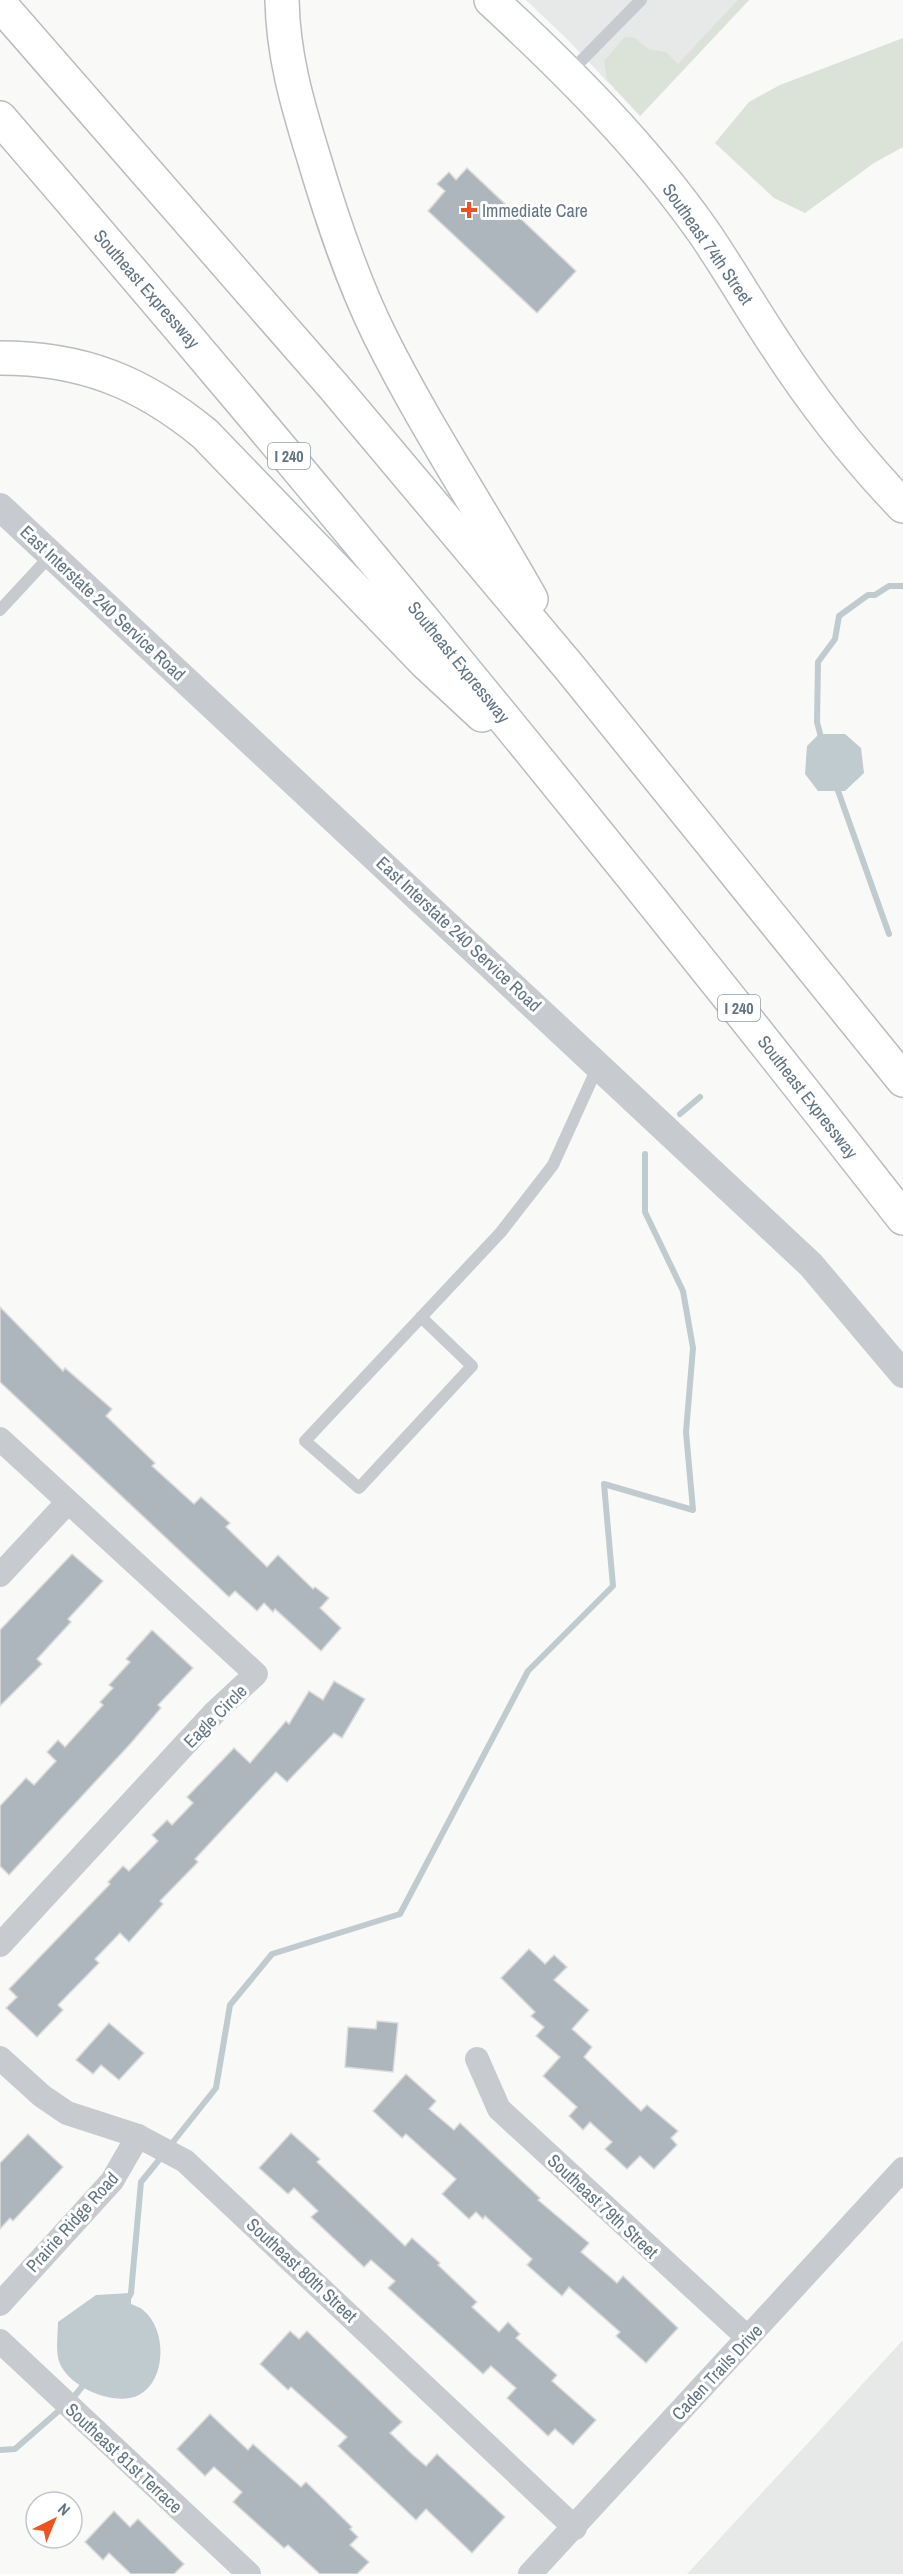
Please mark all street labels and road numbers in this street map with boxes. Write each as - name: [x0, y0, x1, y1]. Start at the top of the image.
- street label: Southeast 74th Street: [657, 178, 759, 310]
- street label: Southeast Expressway: [88, 224, 206, 354]
- road number: I 240: [268, 443, 310, 469]
- street label: East Interstate 240 Service Road: [15, 520, 191, 686]
- street label: Southeast Expressway: [402, 596, 516, 729]
- street label: East Interstate 240 Service Road: [371, 851, 547, 1017]
- road number: I 240: [718, 995, 760, 1021]
- street label: Southeast Expressway: [752, 1030, 864, 1164]
- street label: Eagle Circle: [178, 1679, 252, 1753]
- street label: Southeast 79th Street: [542, 2148, 664, 2264]
- street label: Prairie Ridge Road: [20, 2166, 124, 2278]
- street label: Southeast 80th Street: [241, 2212, 363, 2328]
- street label: Caden Trails Drive: [666, 2318, 768, 2426]
- street label: Southeast 81st Terrace: [60, 2397, 188, 2519]

